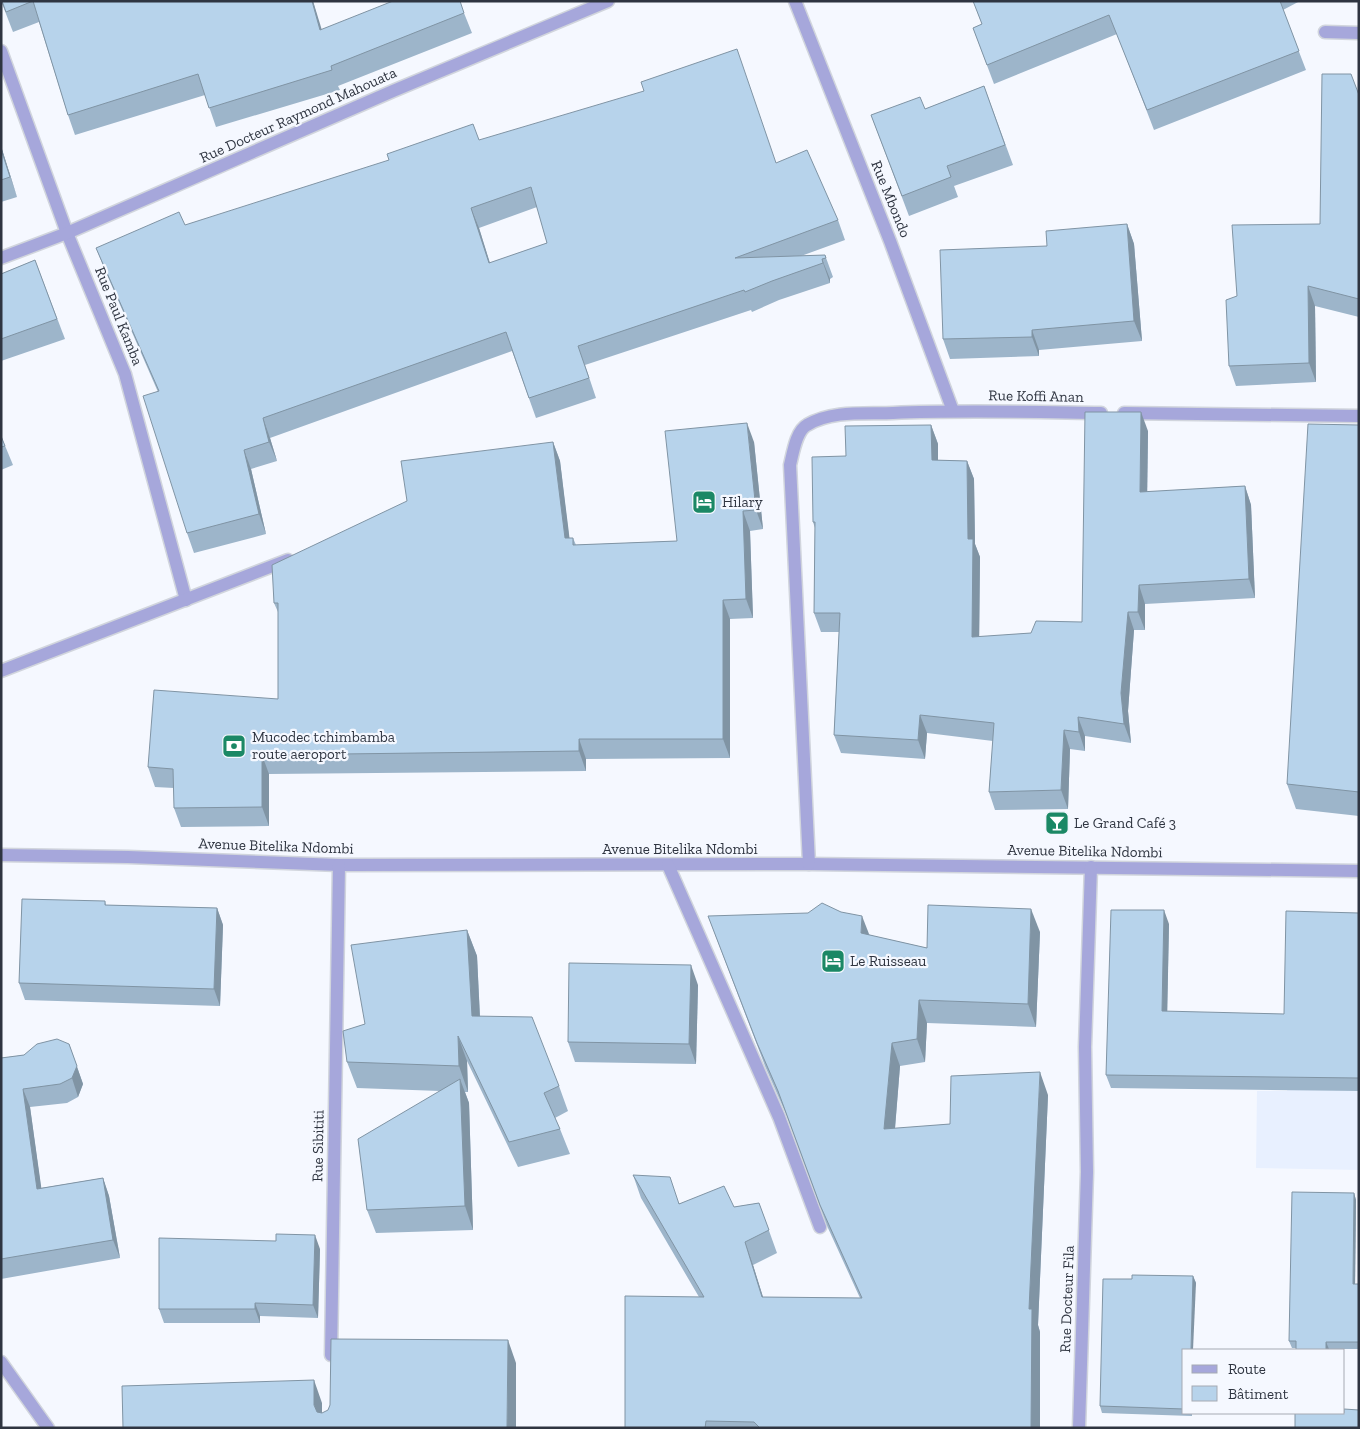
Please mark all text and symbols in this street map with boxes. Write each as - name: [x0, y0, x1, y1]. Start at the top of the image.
- street label: Rue Docteur Raymond Mahouata: [197, 63, 399, 167]
- street label: Rue Mbondo: [867, 158, 915, 240]
- street label: Rue Paul Kamba: [91, 264, 147, 368]
- street label: Rue Koffi Anan: [988, 386, 1084, 406]
- hotel icon: Hilary: [691, 489, 717, 515]
- place label: Hilary: [722, 493, 763, 511]
- place label: Mucodec tchimbamba route aeroport: [252, 728, 395, 763]
- bank icon: Mucodec tchimbamba route aeroport: [221, 733, 247, 759]
- bar icon: Le Grand Café 3: [1044, 810, 1070, 836]
- place label: Le Grand Café 3: [1074, 814, 1176, 832]
- street label: Avenue Bitelika Ndombi: [198, 834, 354, 858]
- street label: Avenue Bitelika Ndombi: [602, 840, 758, 858]
- street label: Avenue Bitelika Ndombi: [1007, 841, 1163, 861]
- hotel icon: Le Ruisseau: [820, 948, 846, 974]
- place label: Le Ruisseau: [850, 952, 927, 970]
- street label: Rue Sibititi: [308, 1110, 328, 1182]
- street label: Rue Docteur Fila: [1056, 1245, 1078, 1353]
- legend: [1182, 1349, 1345, 1414]
- text: Route: [1228, 1360, 1266, 1378]
- text: Bâtiment: [1228, 1385, 1289, 1403]

